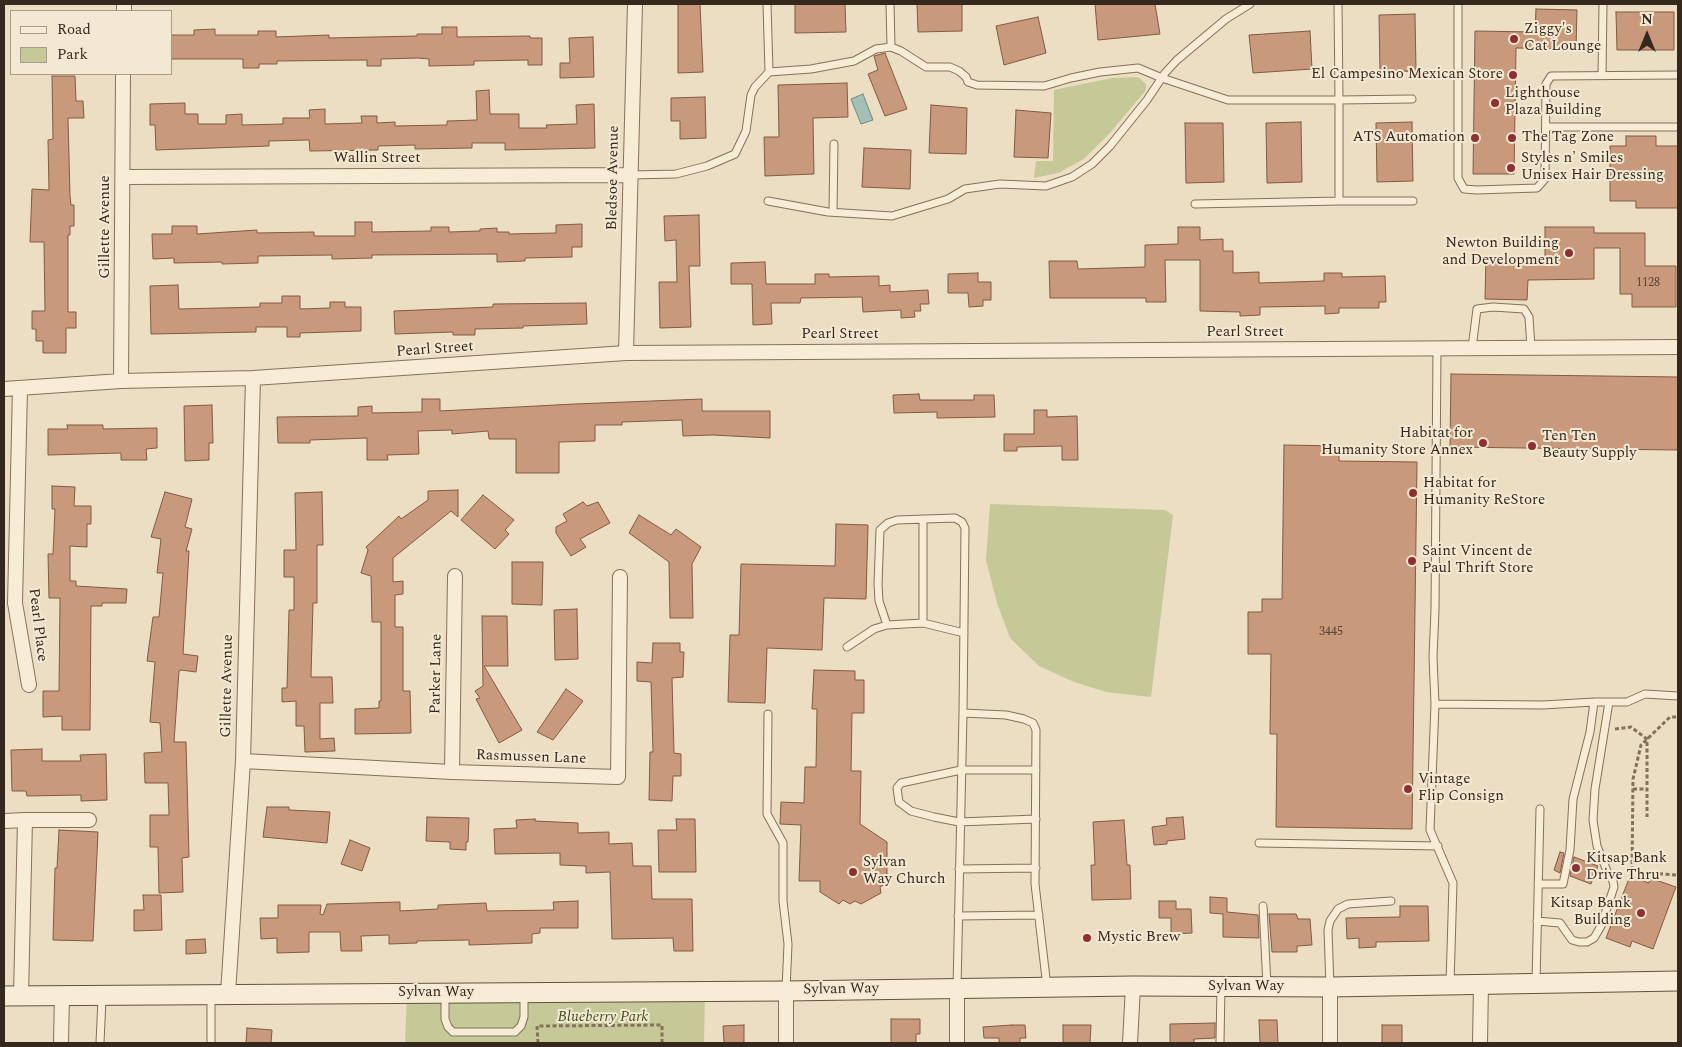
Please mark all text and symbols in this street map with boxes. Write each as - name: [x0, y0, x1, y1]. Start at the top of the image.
- text: N: [1641, 9, 1653, 30]
- legend: [10, 10, 172, 75]
- north arrow: [1622, 10, 1672, 60]
- text: Road: [57, 18, 91, 41]
- place label: Ziggy's Cat Lounge: [1524, 21, 1601, 56]
- marker: Ziggy's Cat Lounge: [1508, 33, 1520, 45]
- text: Park: [57, 43, 88, 66]
- place label: El Campesino Mexican Store: [1311, 66, 1503, 84]
- marker: El Campesino Mexican Store: [1507, 69, 1519, 81]
- place label: Lighthouse Plaza Building: [1505, 85, 1602, 120]
- marker: Lighthouse Plaza Building: [1489, 97, 1501, 109]
- street label: Bledsoe Avenue: [604, 125, 624, 231]
- place label: ATS Automation: [1353, 129, 1465, 147]
- place label: The Tag Zone: [1522, 129, 1614, 147]
- marker: ATS Automation: [1469, 132, 1481, 144]
- marker: The Tag Zone: [1506, 132, 1518, 144]
- street label: Wallin Street: [333, 150, 421, 168]
- place label: Styles n' Smiles Unisex Hair Dressing: [1521, 150, 1664, 185]
- marker: Styles n' Smiles Unisex Hair Dressing: [1505, 162, 1517, 174]
- street label: Gillette Avenue: [97, 175, 115, 279]
- place label: Newton Building and Development: [1442, 235, 1559, 270]
- marker: Newton Building and Development: [1563, 247, 1575, 259]
- house number: 1128: [1636, 277, 1660, 291]
- street label: Pearl Street: [1206, 324, 1284, 342]
- street label: Pearl Street: [801, 326, 879, 344]
- street label: Pearl Street: [396, 338, 474, 362]
- place label: Habitat for Humanity Store Annex: [1321, 425, 1473, 460]
- place label: Ten Ten Beauty Supply: [1542, 428, 1636, 463]
- marker: Habitat for Humanity Store Annex: [1477, 437, 1489, 449]
- marker: Ten Ten Beauty Supply: [1526, 440, 1538, 452]
- place label: Habitat for Humanity ReStore: [1423, 475, 1545, 510]
- marker: Habitat for Humanity ReStore: [1407, 487, 1419, 499]
- place label: Saint Vincent de Paul Thrift Store: [1422, 543, 1534, 578]
- marker: Saint Vincent de Paul Thrift Store: [1406, 555, 1418, 567]
- street label: Pearl Place: [24, 587, 50, 663]
- house number: 3445: [1319, 626, 1343, 640]
- street label: Gillette Avenue: [218, 634, 238, 738]
- street label: Parker Lane: [427, 634, 447, 714]
- street label: Rasmussen Lane: [475, 747, 587, 769]
- place label: Vintage Flip Consign: [1418, 771, 1504, 806]
- marker: Vintage Flip Consign: [1402, 783, 1414, 795]
- place label: Kitsap Bank Drive Thru: [1586, 850, 1667, 885]
- place label: Sylvan Way Church: [863, 854, 946, 889]
- marker: Kitsap Bank Drive Thru: [1570, 862, 1582, 874]
- marker: Sylvan Way Church: [847, 866, 859, 878]
- place label: Kitsap Bank Building: [1550, 895, 1631, 930]
- marker: Kitsap Bank Building: [1635, 907, 1647, 919]
- place label: Mystic Brew: [1097, 929, 1180, 947]
- marker: Mystic Brew: [1081, 932, 1093, 944]
- street label: Sylvan Way: [1208, 978, 1284, 996]
- street label: Sylvan Way: [803, 980, 879, 1000]
- street label: Sylvan Way: [398, 984, 474, 1002]
- park label: Blueberry Park: [558, 1009, 648, 1027]

